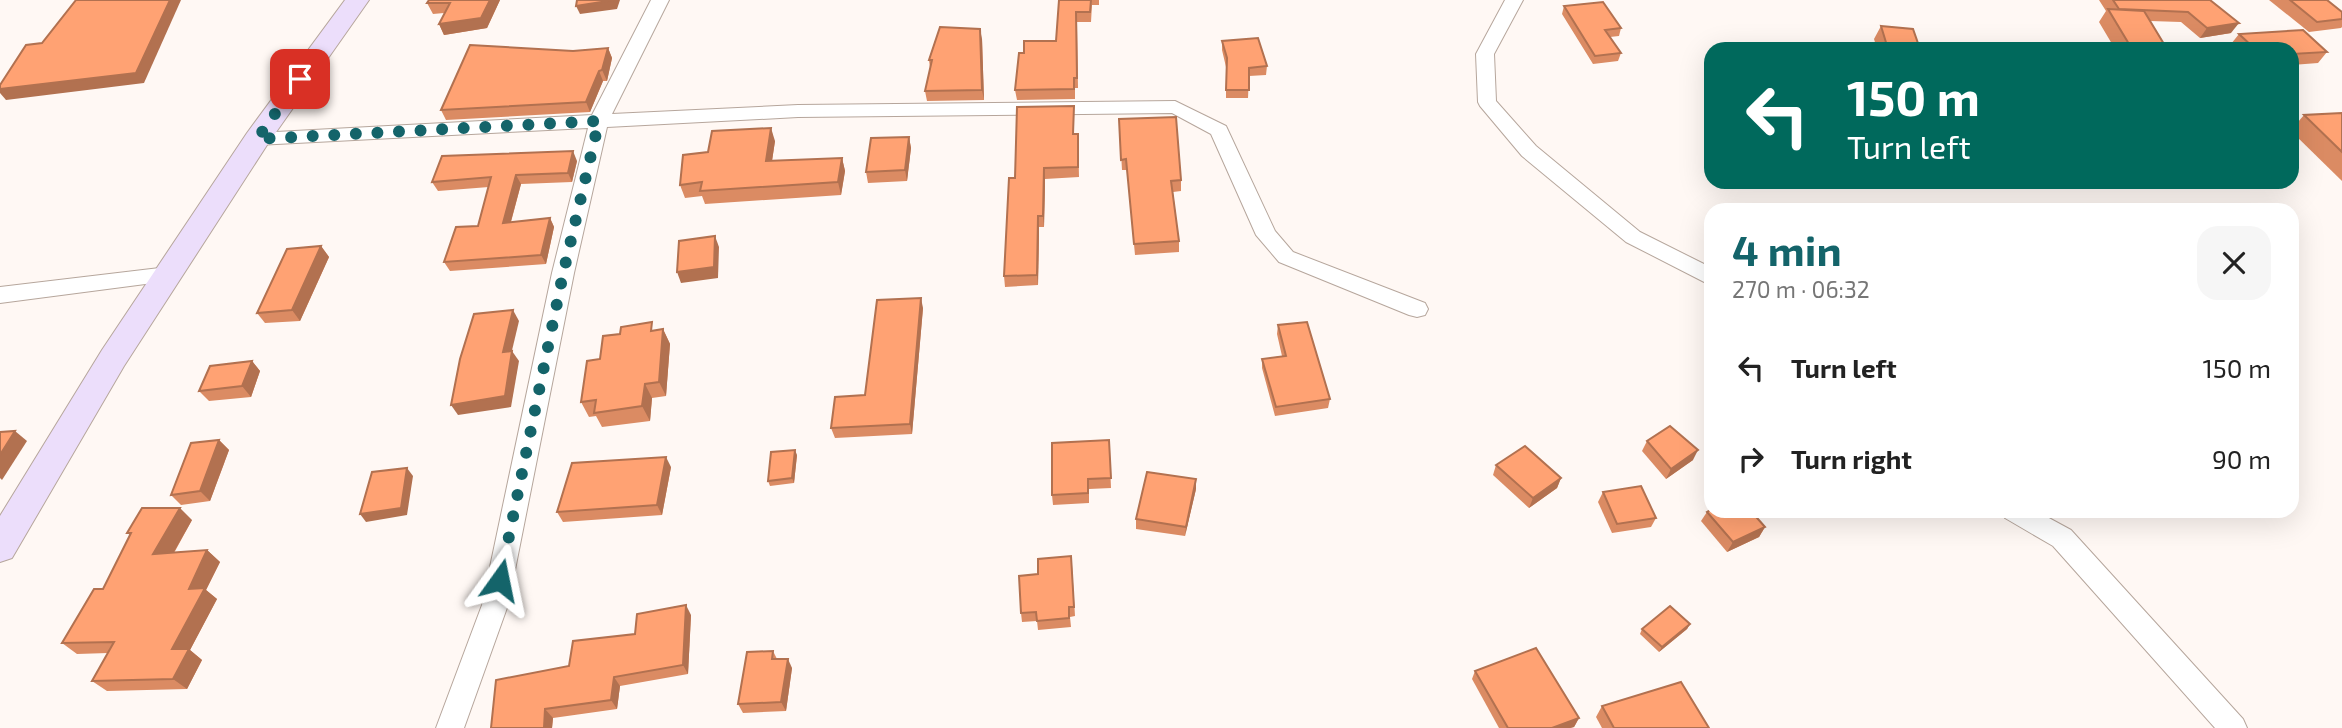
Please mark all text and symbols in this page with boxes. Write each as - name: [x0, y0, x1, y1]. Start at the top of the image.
- pin: [270, 49, 330, 109]
- icon: arrive: [281, 60, 319, 98]
- text: 150 m: [1847, 67, 1980, 126]
- icon: left: [1732, 70, 1823, 161]
- text: Turn left: [1847, 127, 1971, 165]
- text: 4 min: [1732, 224, 1842, 274]
- button: close: [2197, 226, 2271, 300]
- text: 270 m · 06:32: [1732, 275, 1870, 303]
- icon: left: [1732, 349, 1770, 387]
- text: Turn left: [1791, 352, 1897, 383]
- text: 150 m: [2202, 352, 2271, 383]
- icon: right: [1732, 440, 1770, 478]
- text: Turn right: [1791, 443, 1912, 474]
- text: 90 m: [2212, 443, 2271, 474]
- position arrow: [463, 543, 537, 617]

